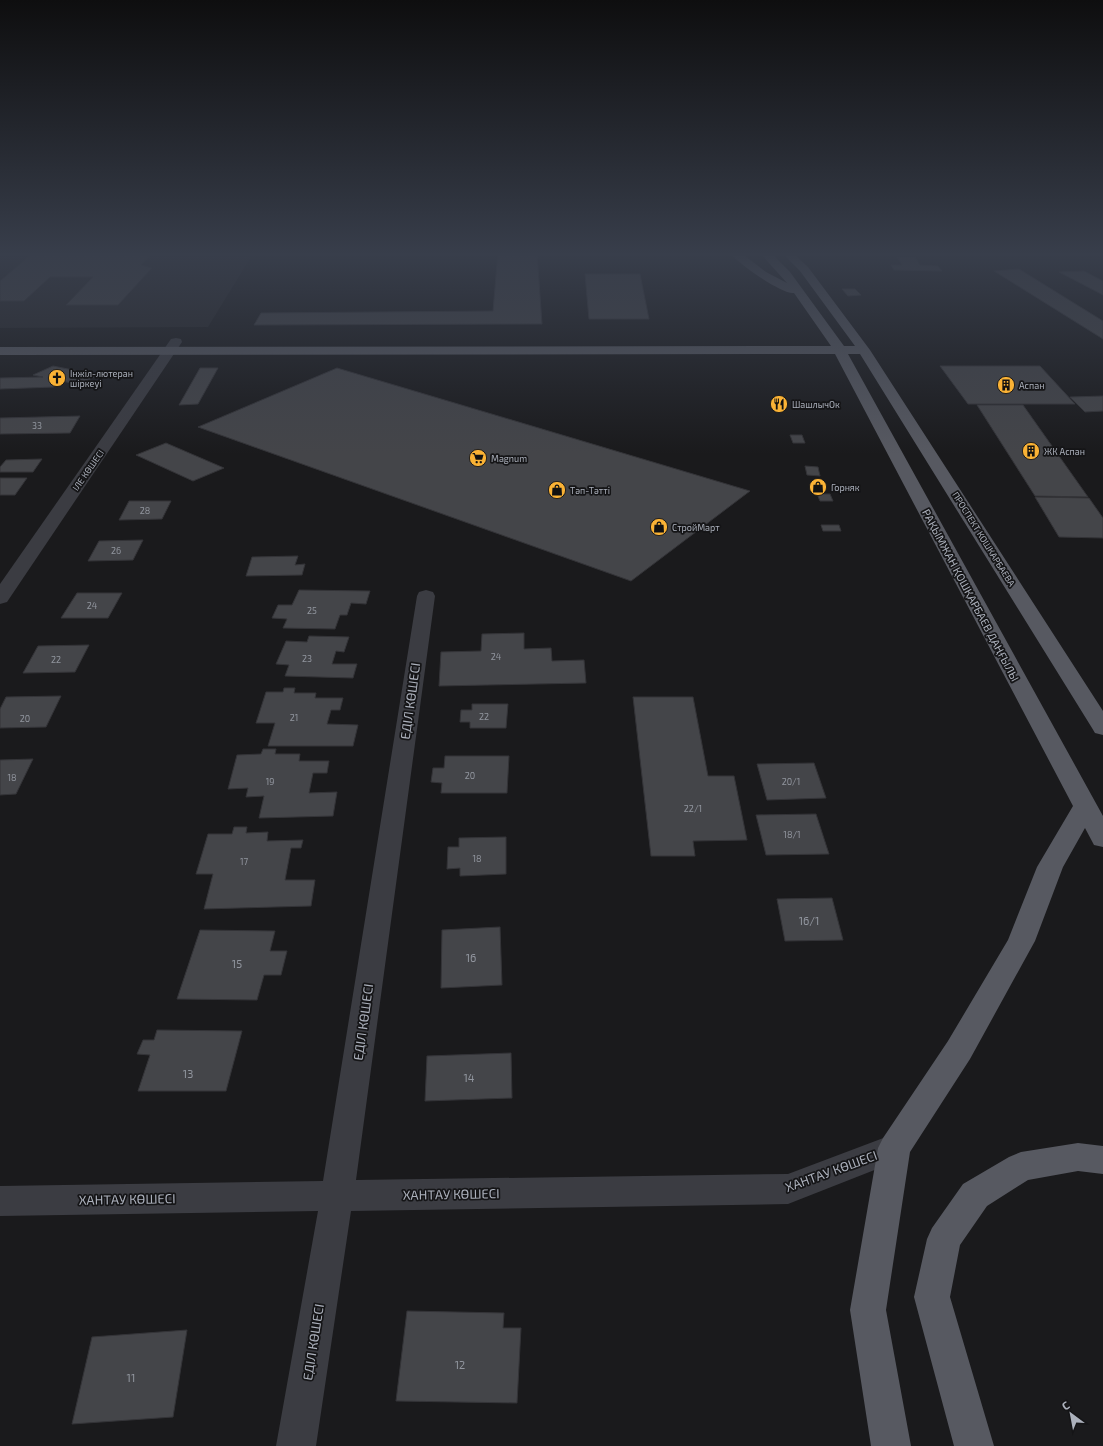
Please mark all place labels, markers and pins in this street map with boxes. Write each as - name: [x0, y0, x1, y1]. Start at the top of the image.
- church icon: Інжіл-лютеран шіркеуі: [47, 368, 67, 388]
- place label: Інжіл-лютеран шіркеуі: [70, 368, 133, 390]
- building icon: Аспан: [996, 375, 1016, 395]
- place label: Аспан: [1019, 380, 1044, 391]
- restaurant icon: ШашлычОк: [769, 394, 789, 414]
- place label: ШашлычОк: [792, 399, 840, 410]
- building icon: ЖК Аспан: [1021, 441, 1041, 461]
- place label: ЖК Аспан: [1044, 446, 1085, 457]
- supermarket icon: Magnum: [468, 448, 488, 468]
- place label: Magnum: [491, 453, 527, 464]
- shop icon: Горняк: [808, 477, 828, 497]
- shop icon: Тәп-Тәтті: [547, 480, 567, 500]
- place label: Горняк: [831, 482, 860, 493]
- place label: Тәп-Тәтті: [570, 485, 610, 496]
- shop icon: СтройМарт: [649, 517, 669, 537]
- place label: СтройМарт: [672, 522, 720, 533]

